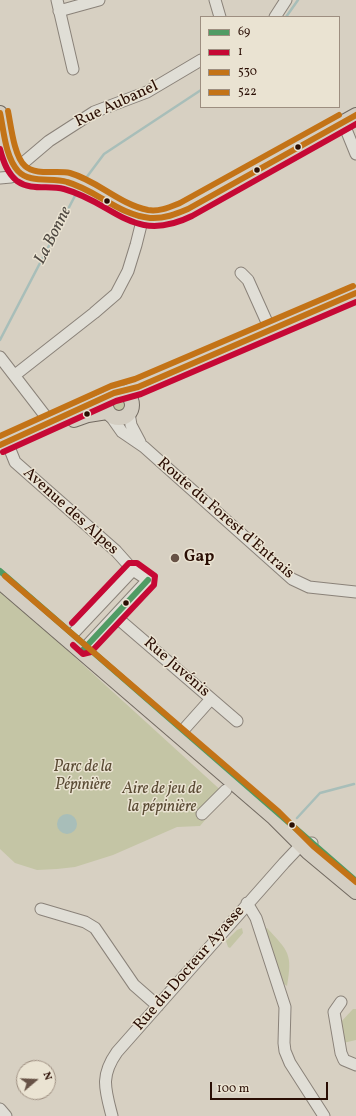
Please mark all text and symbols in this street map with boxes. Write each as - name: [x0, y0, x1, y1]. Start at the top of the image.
- legend: [200, 16, 340, 108]
- text: 69: [238, 24, 250, 40]
- text: 1: [238, 44, 243, 60]
- text: 530: [238, 64, 257, 80]
- street label: Rue Aubanel: [72, 77, 162, 133]
- text: 522: [238, 84, 257, 100]
- unlabelled marker: [293, 142, 303, 152]
- unlabelled marker: [252, 165, 262, 175]
- unlabelled marker: [102, 196, 112, 206]
- water label: La Bonne: [31, 204, 77, 268]
- unlabelled marker: [82, 409, 92, 419]
- street label: Route du Forest d'Entrais: [152, 454, 298, 584]
- street label: Avenue des Alpes: [18, 464, 122, 560]
- place label: Gap: [184, 548, 214, 568]
- marker: Gap: [169, 552, 181, 564]
- unlabelled marker: [121, 598, 131, 608]
- street label: Rue Juvénis: [139, 634, 213, 702]
- park label: Parc de la Pépinière: [54, 758, 112, 796]
- park label: Aire de jeu de la pépinière: [122, 780, 202, 818]
- unlabelled marker: [287, 820, 297, 830]
- street label: Rue du Docteur Ayasse: [130, 903, 250, 1035]
- north arrow: [16, 1060, 56, 1100]
- text: N: [38, 1070, 55, 1082]
- scale bar: [212, 1074, 330, 1100]
- text: 100 m: [217, 1081, 249, 1097]

